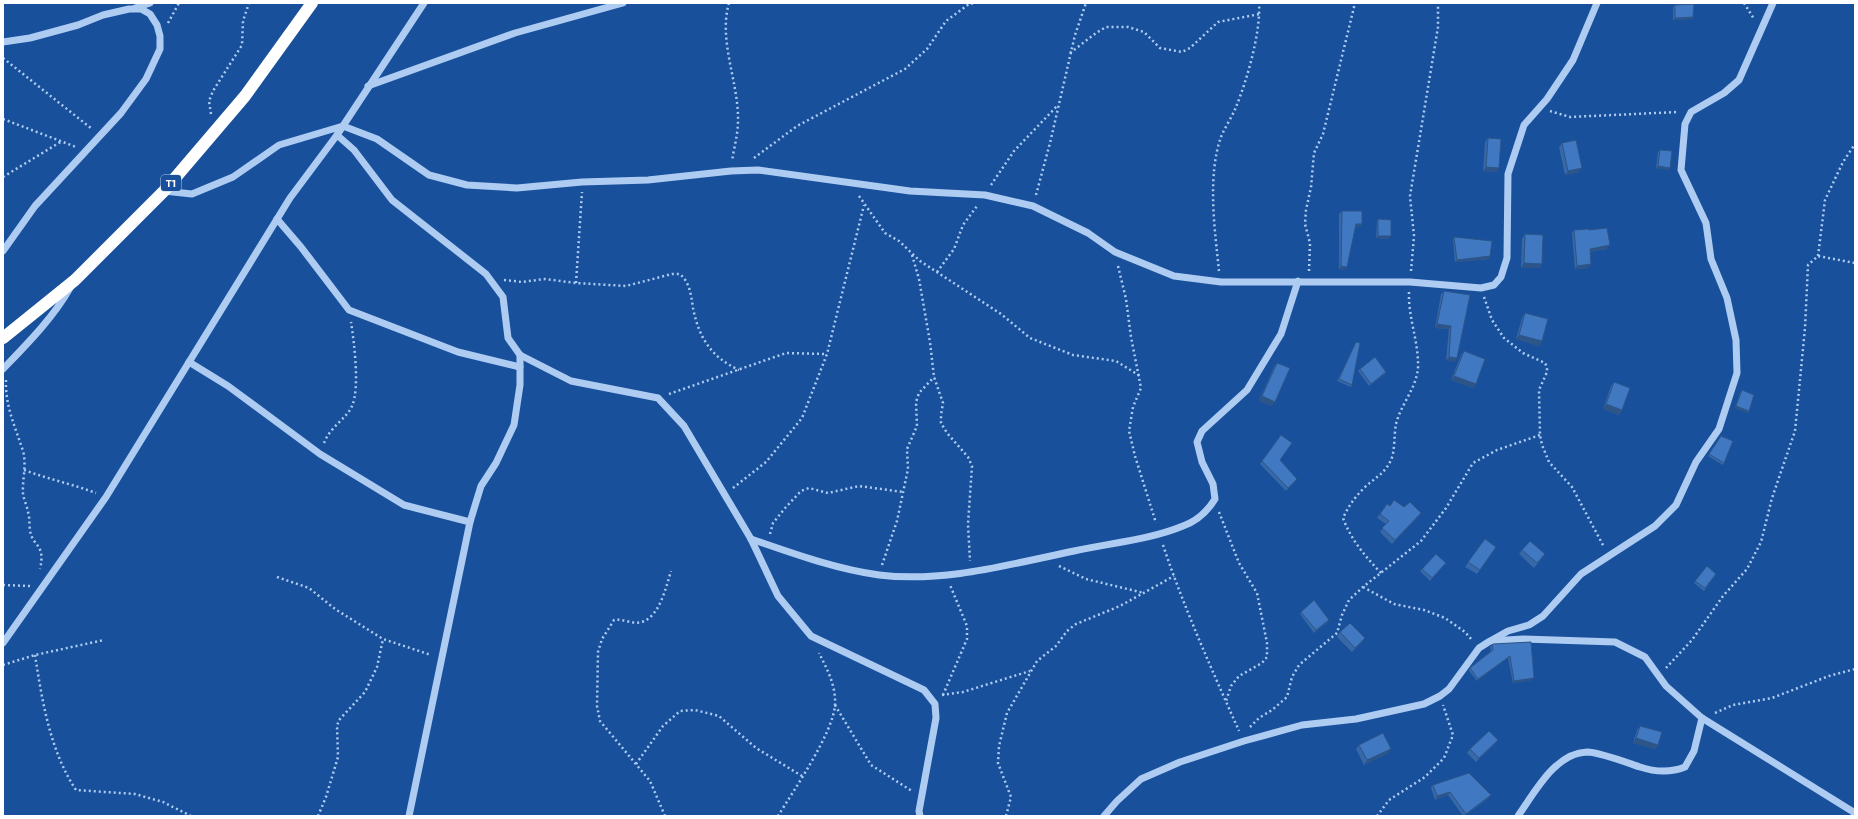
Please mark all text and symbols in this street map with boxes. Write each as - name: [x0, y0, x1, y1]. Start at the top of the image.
- road number: T1: [161, 175, 181, 191]

